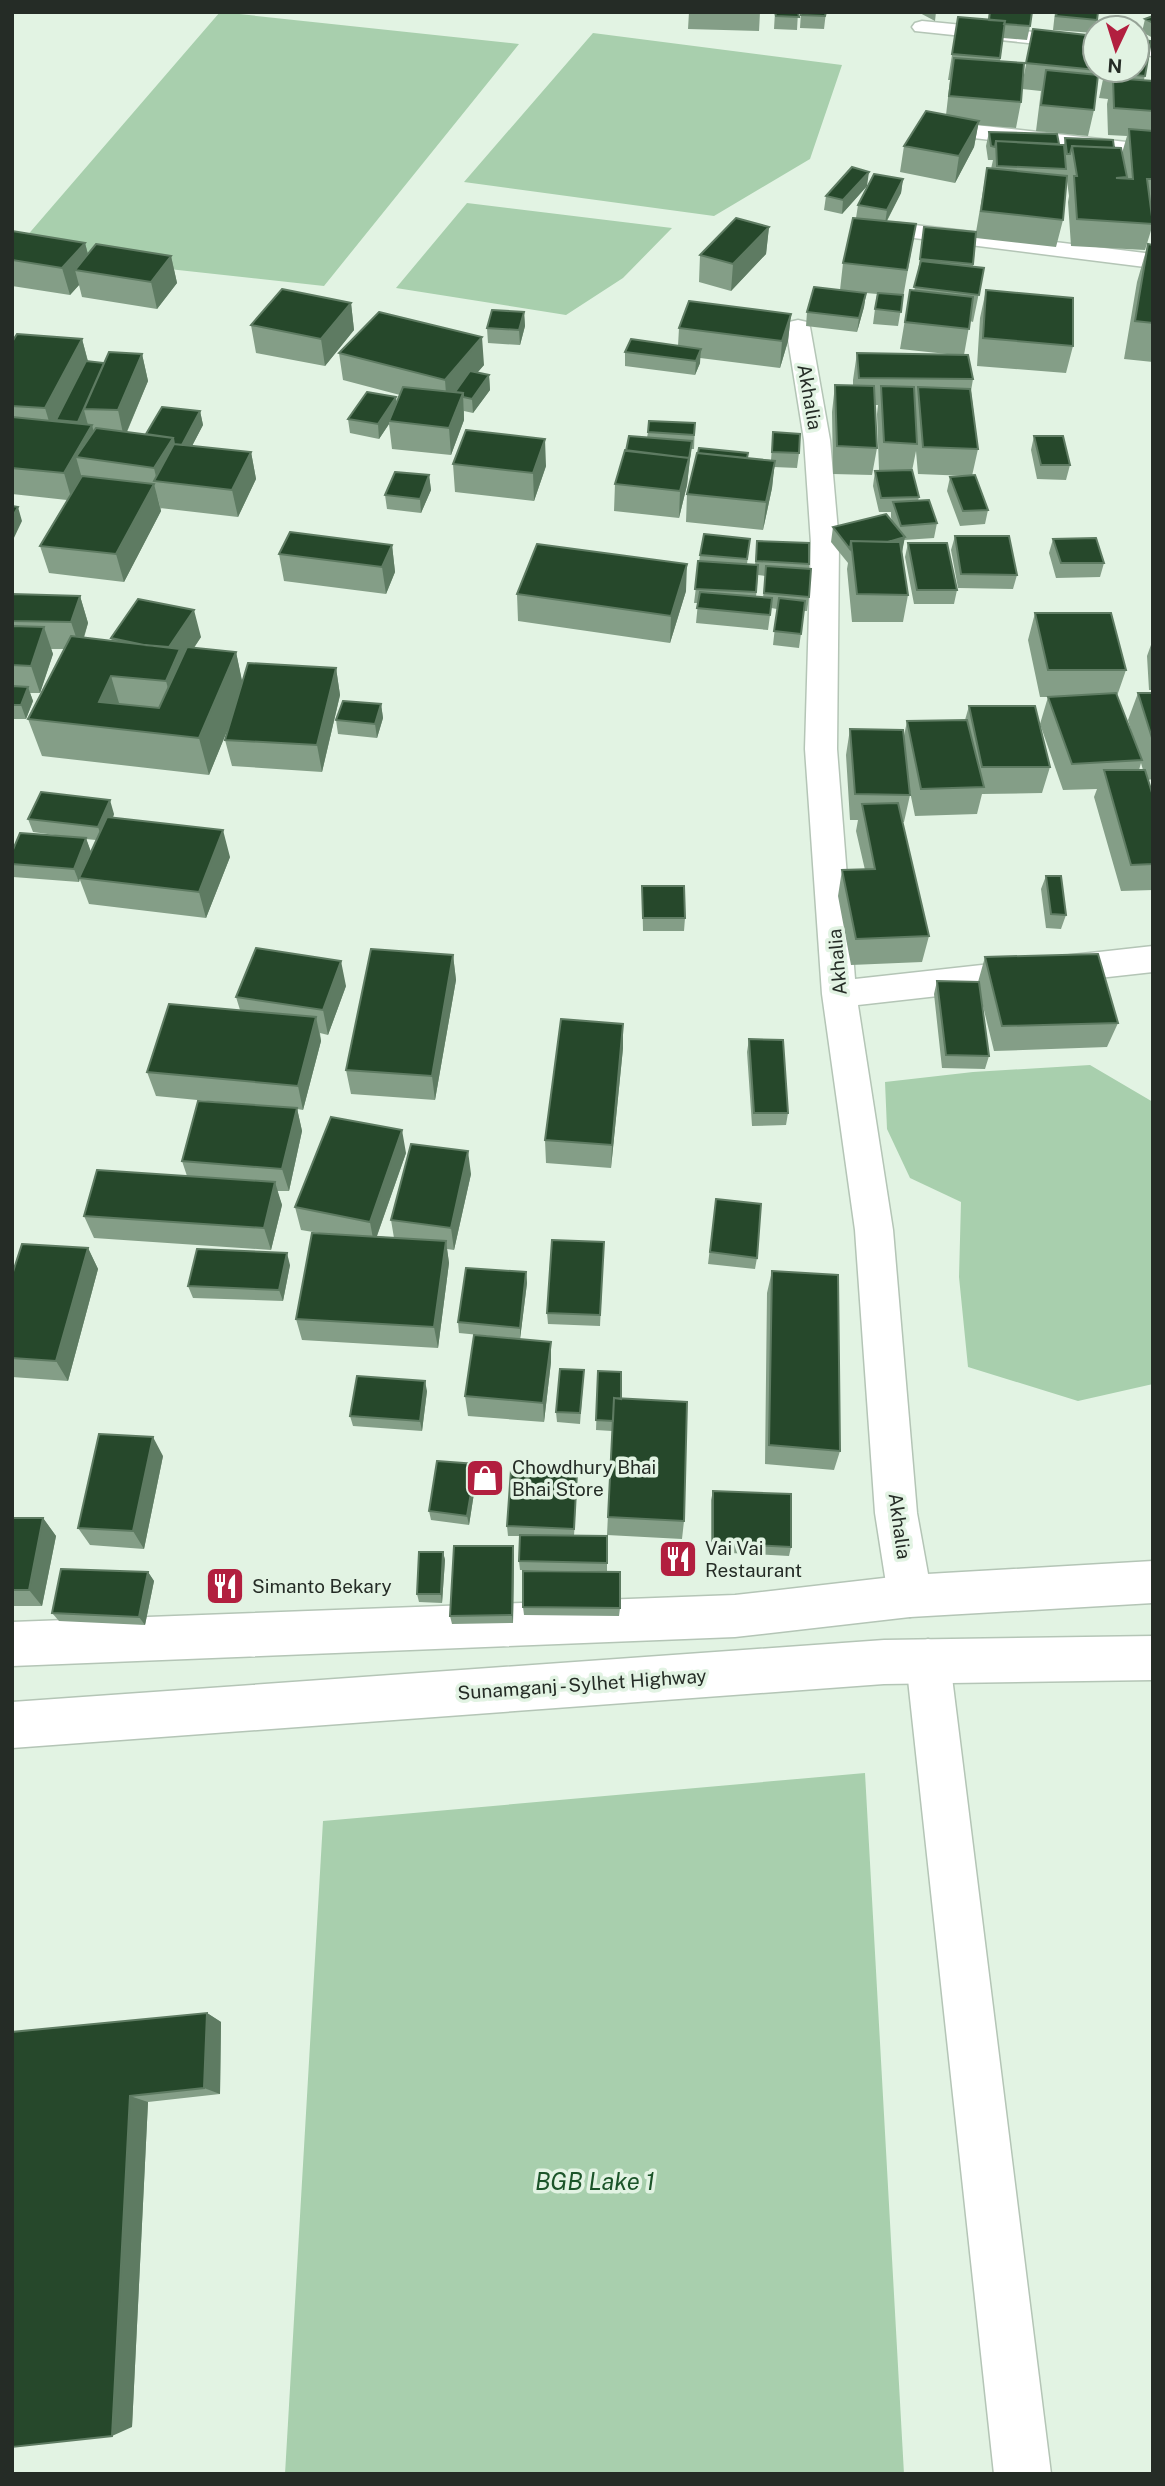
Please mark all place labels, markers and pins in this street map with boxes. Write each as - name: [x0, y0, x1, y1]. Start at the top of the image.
- place label: Chowdhury Bhai Bhai Store: [512, 1456, 656, 1500]
- shop icon: Chowdhury Bhai Bhai Store: [464, 1457, 506, 1499]
- place label: Vai Vai Restaurant: [705, 1537, 802, 1581]
- restaurant icon: Vai Vai Restaurant: [657, 1538, 699, 1580]
- restaurant icon: Simanto Bekary: [204, 1565, 246, 1607]
- place label: Simanto Bekary: [252, 1575, 392, 1597]

